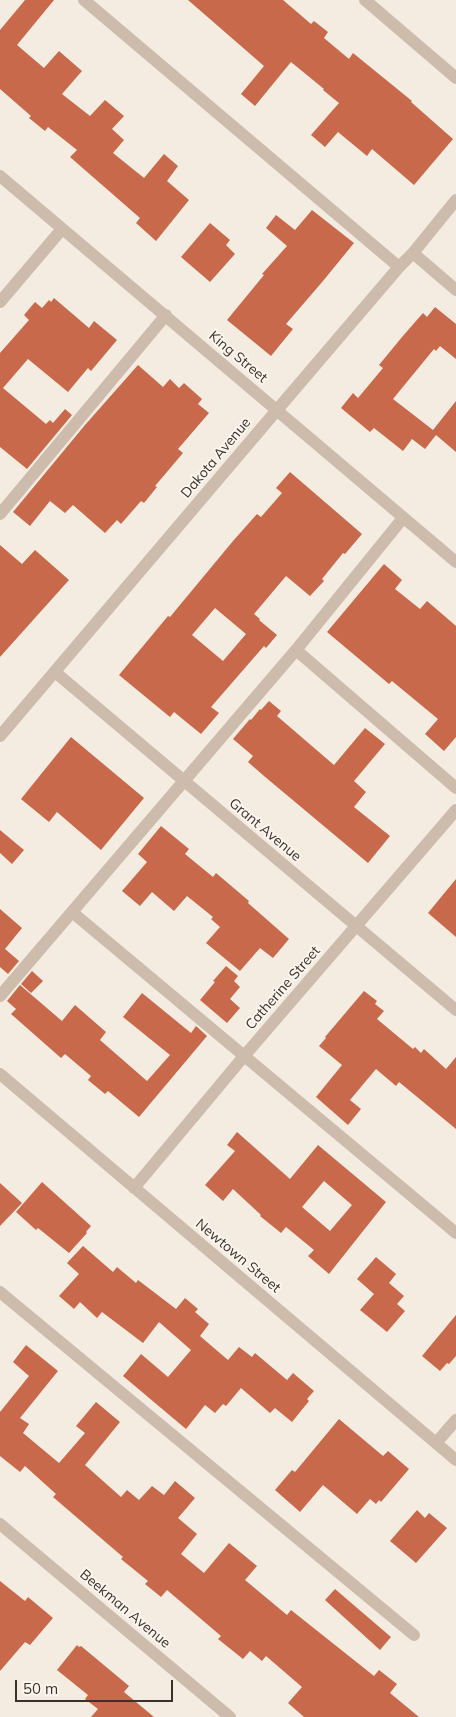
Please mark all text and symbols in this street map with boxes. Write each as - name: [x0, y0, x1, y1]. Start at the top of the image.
- street label: King Street: [205, 328, 271, 386]
- street label: Dakota Avenue: [178, 414, 254, 502]
- street label: Grant Avenue: [225, 795, 305, 865]
- street label: Catherine Street: [242, 943, 324, 1033]
- street label: Newtown Street: [192, 1216, 284, 1296]
- street label: Beekman Avenue: [76, 1566, 174, 1652]
- scale bar: [18, 1670, 175, 1702]
- text: 50 m: [23, 1679, 58, 1698]

